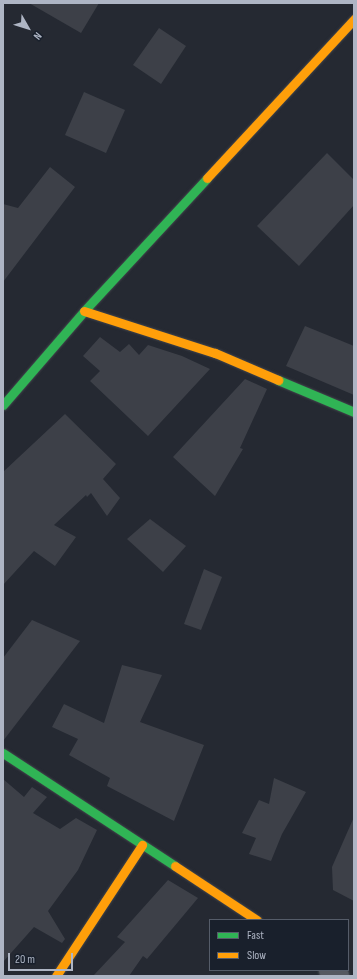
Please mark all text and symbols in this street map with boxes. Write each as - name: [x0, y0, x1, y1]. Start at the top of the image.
- north arrow: [8, 8, 48, 48]
- text: N: [31, 29, 45, 42]
- legend: [209, 919, 349, 971]
- text: Fast: [247, 928, 264, 943]
- scale bar: [10, 945, 75, 971]
- text: Slow: [247, 948, 266, 963]
- text: 20 m: [15, 952, 35, 967]

